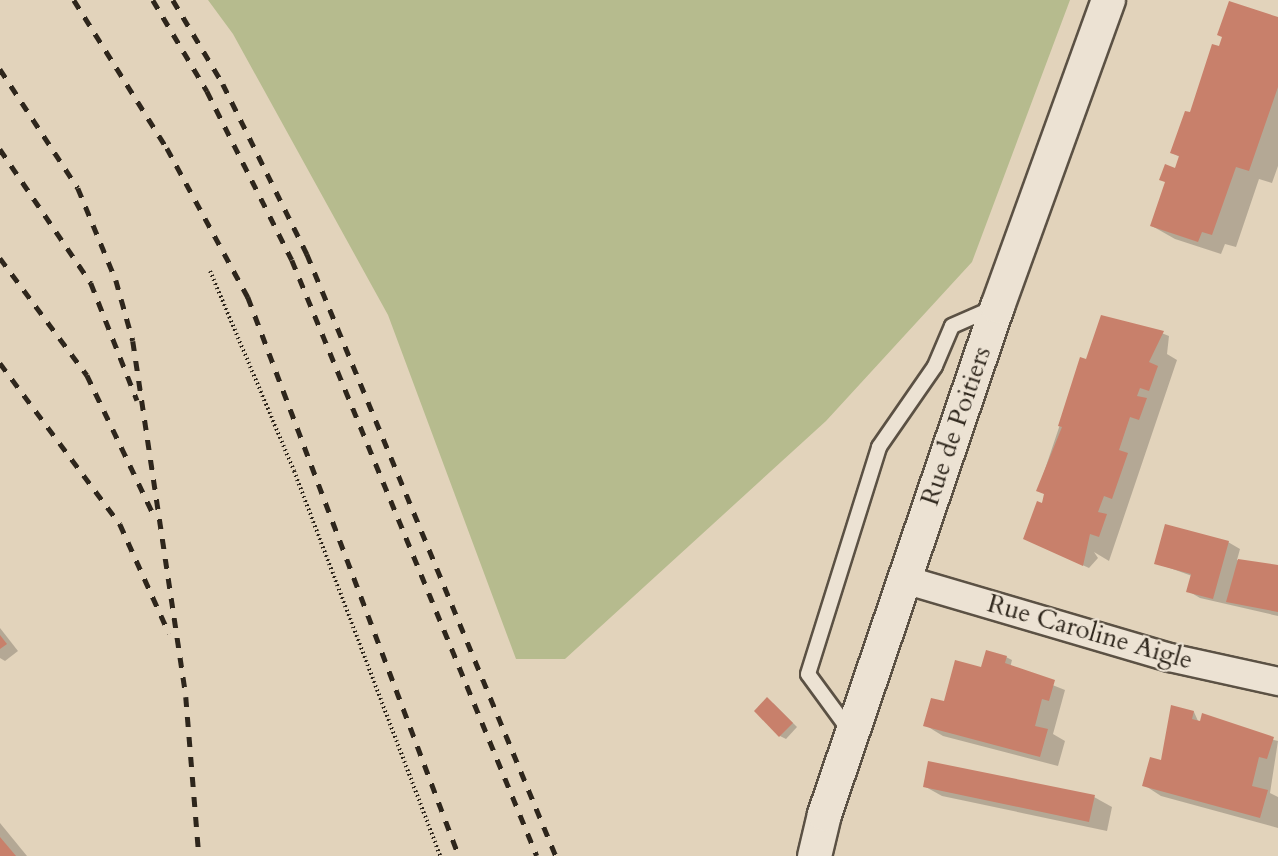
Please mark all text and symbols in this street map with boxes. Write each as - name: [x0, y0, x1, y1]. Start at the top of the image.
- street label: Rue de Poitiers: [914, 342, 998, 510]
- street label: Rue Caroline Aigle: [984, 588, 1196, 676]

